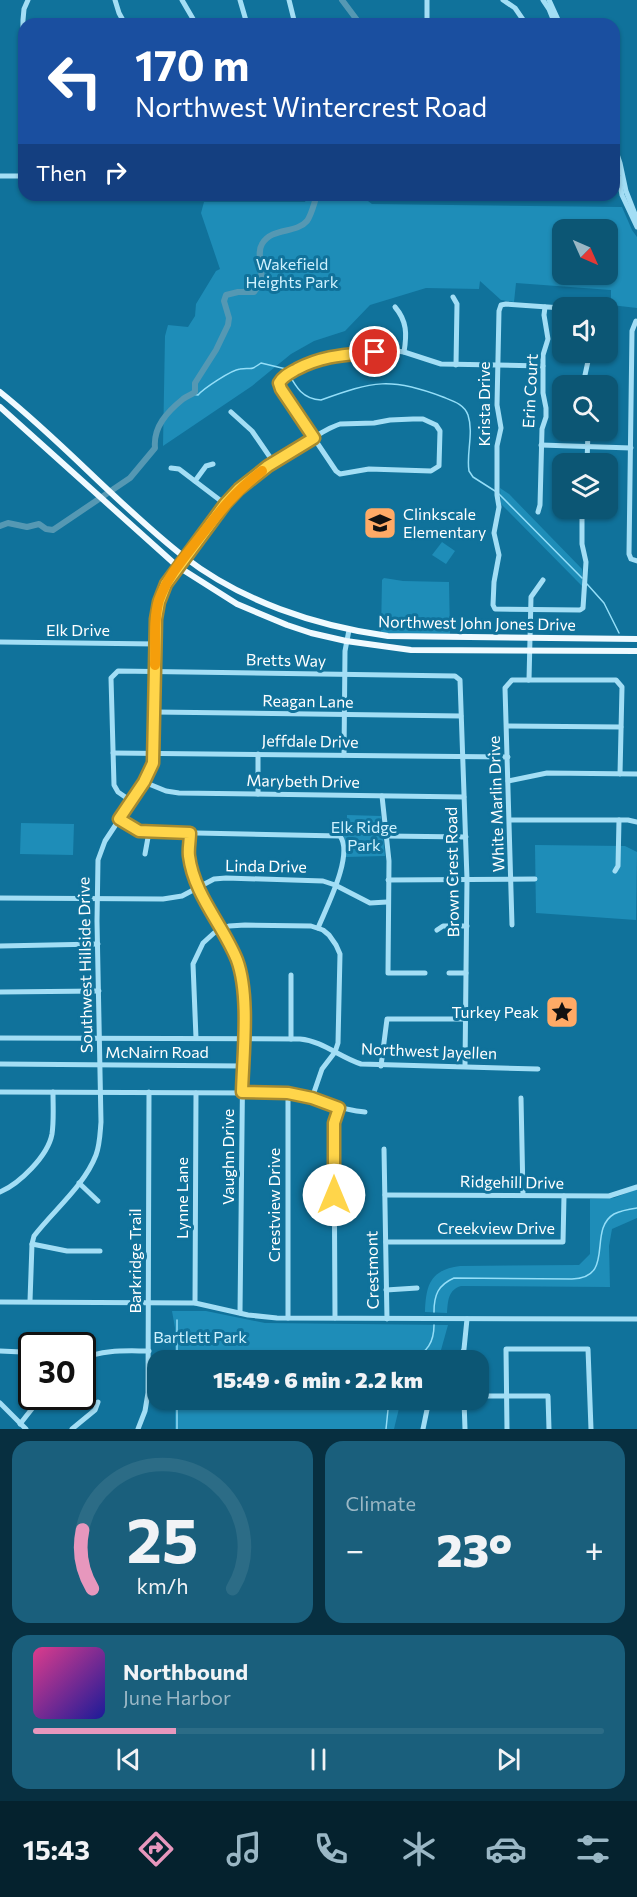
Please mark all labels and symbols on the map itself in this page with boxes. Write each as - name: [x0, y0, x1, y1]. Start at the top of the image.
- north arrow: [552, 219, 618, 285]
- park label: Wakefield Heights Park: [246, 254, 339, 291]
- pin: [349, 326, 400, 377]
- street label: Erin Court: [518, 353, 541, 429]
- street label: Krista Drive: [474, 361, 493, 447]
- place label: Clinkscale Elementary: [403, 504, 486, 541]
- school or university icon: Clinkscale Elementary: [362, 505, 398, 541]
- street label: Northwest John Jones Drive: [378, 611, 576, 634]
- street label: Elk Drive: [46, 620, 110, 639]
- street label: Bretts Way: [246, 649, 326, 670]
- street label: Reagan Lane: [262, 690, 354, 711]
- street label: Jeffdale Drive: [261, 730, 359, 751]
- street label: White Marlin Drive: [484, 735, 507, 873]
- street label: Marybeth Drive: [246, 770, 360, 791]
- street label: Brown Crest Road: [441, 807, 462, 937]
- park label: Elk Ridge Park: [331, 817, 397, 854]
- street label: Linda Drive: [225, 855, 307, 876]
- street label: Southwest Hillside Drive: [73, 877, 96, 1053]
- place icon: Turkey Peak: [544, 994, 580, 1030]
- place label: Turkey Peak: [452, 1002, 539, 1021]
- street label: Northwest Jayellen: [361, 1039, 498, 1062]
- street label: McNairn Road: [105, 1042, 209, 1061]
- street label: Vaughn Drive: [218, 1109, 237, 1205]
- street label: Crestview Drive: [264, 1148, 283, 1262]
- street label: Lynne Lane: [172, 1157, 191, 1239]
- position arrow: [302, 1163, 366, 1227]
- street label: Ridgehill Drive: [460, 1171, 564, 1192]
- street label: Barkridge Trail: [125, 1208, 144, 1314]
- street label: Creekview Drive: [437, 1218, 555, 1237]
- street label: Crestmont: [361, 1230, 382, 1309]
- park label: Bartlett Park: [153, 1327, 247, 1346]
- speed limit sign: 30: [18, 1332, 96, 1410]

